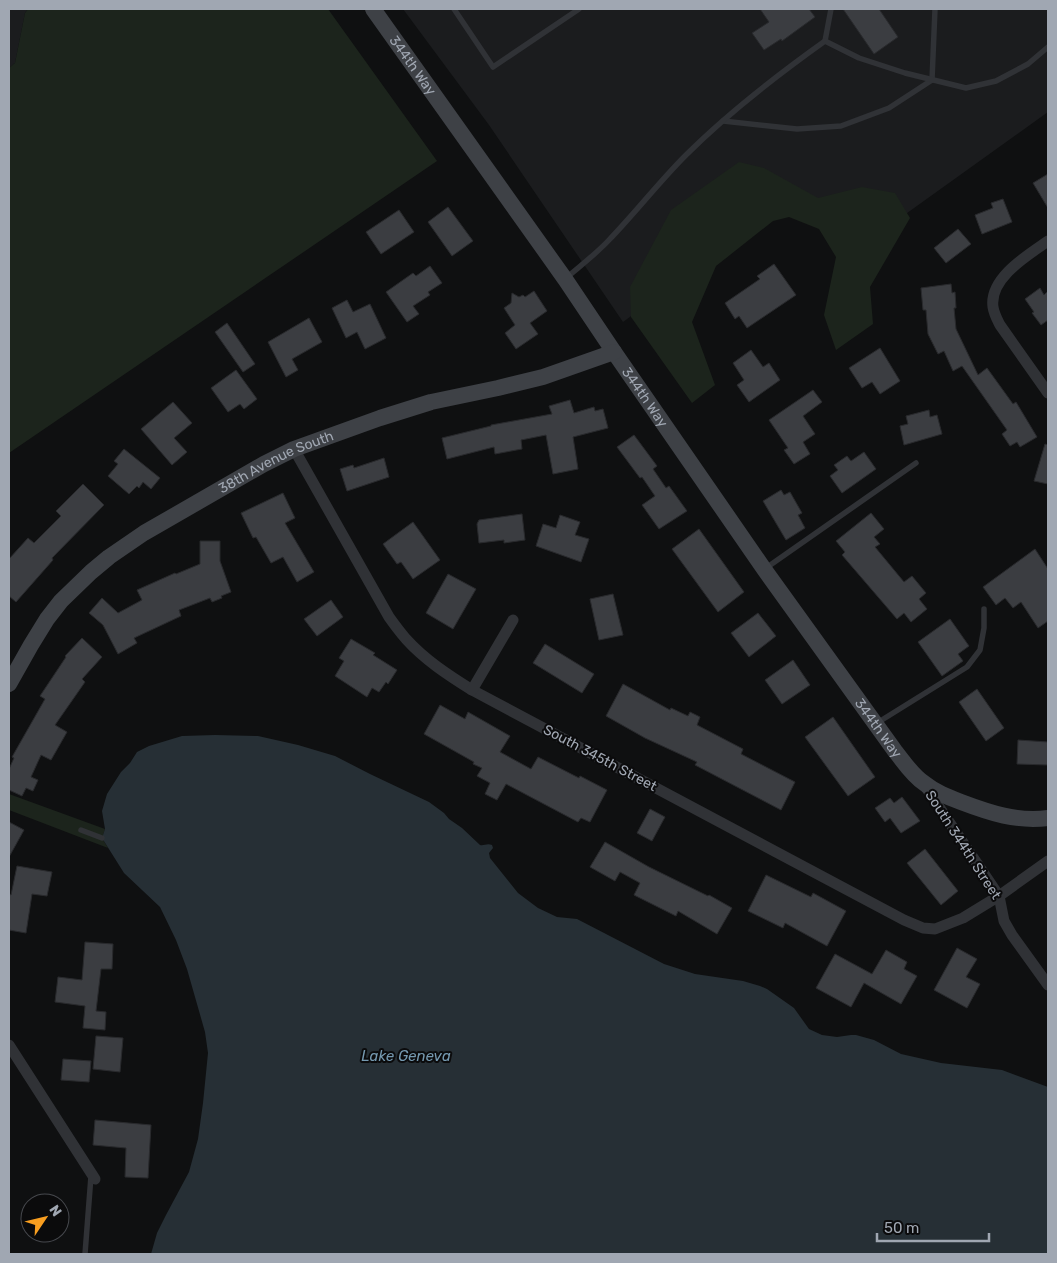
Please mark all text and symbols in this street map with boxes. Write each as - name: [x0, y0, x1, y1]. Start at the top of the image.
- street label: 344th Way: [386, 32, 440, 99]
- street label: 344th Way: [618, 364, 672, 431]
- street label: 38th Avenue South: [215, 427, 336, 497]
- street label: 344th Way: [851, 695, 906, 761]
- street label: South 345th Street: [540, 721, 660, 795]
- street label: South 344th Street: [921, 787, 1005, 903]
- water label: Lake Geneva: [361, 1047, 451, 1065]
- north arrow: [20, 1193, 70, 1243]
- text: N: [45, 1202, 65, 1220]
- scale bar: [877, 1210, 990, 1242]
- text: 50 m: [884, 1219, 919, 1237]

